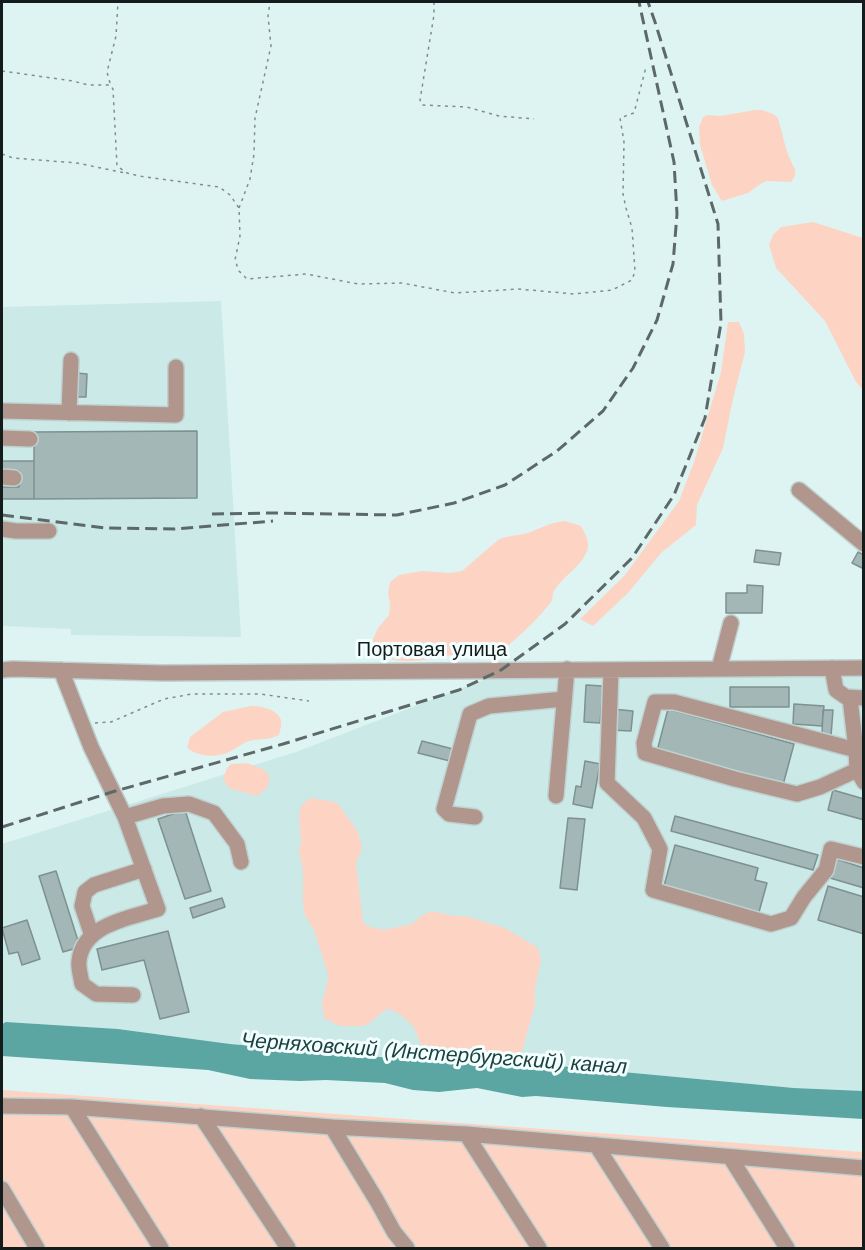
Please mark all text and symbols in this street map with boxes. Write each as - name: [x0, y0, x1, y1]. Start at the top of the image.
- street label: Портовая улица: [357, 638, 507, 662]
- water label: Черняховский (Инстербургский) канал: [240, 1028, 628, 1080]

